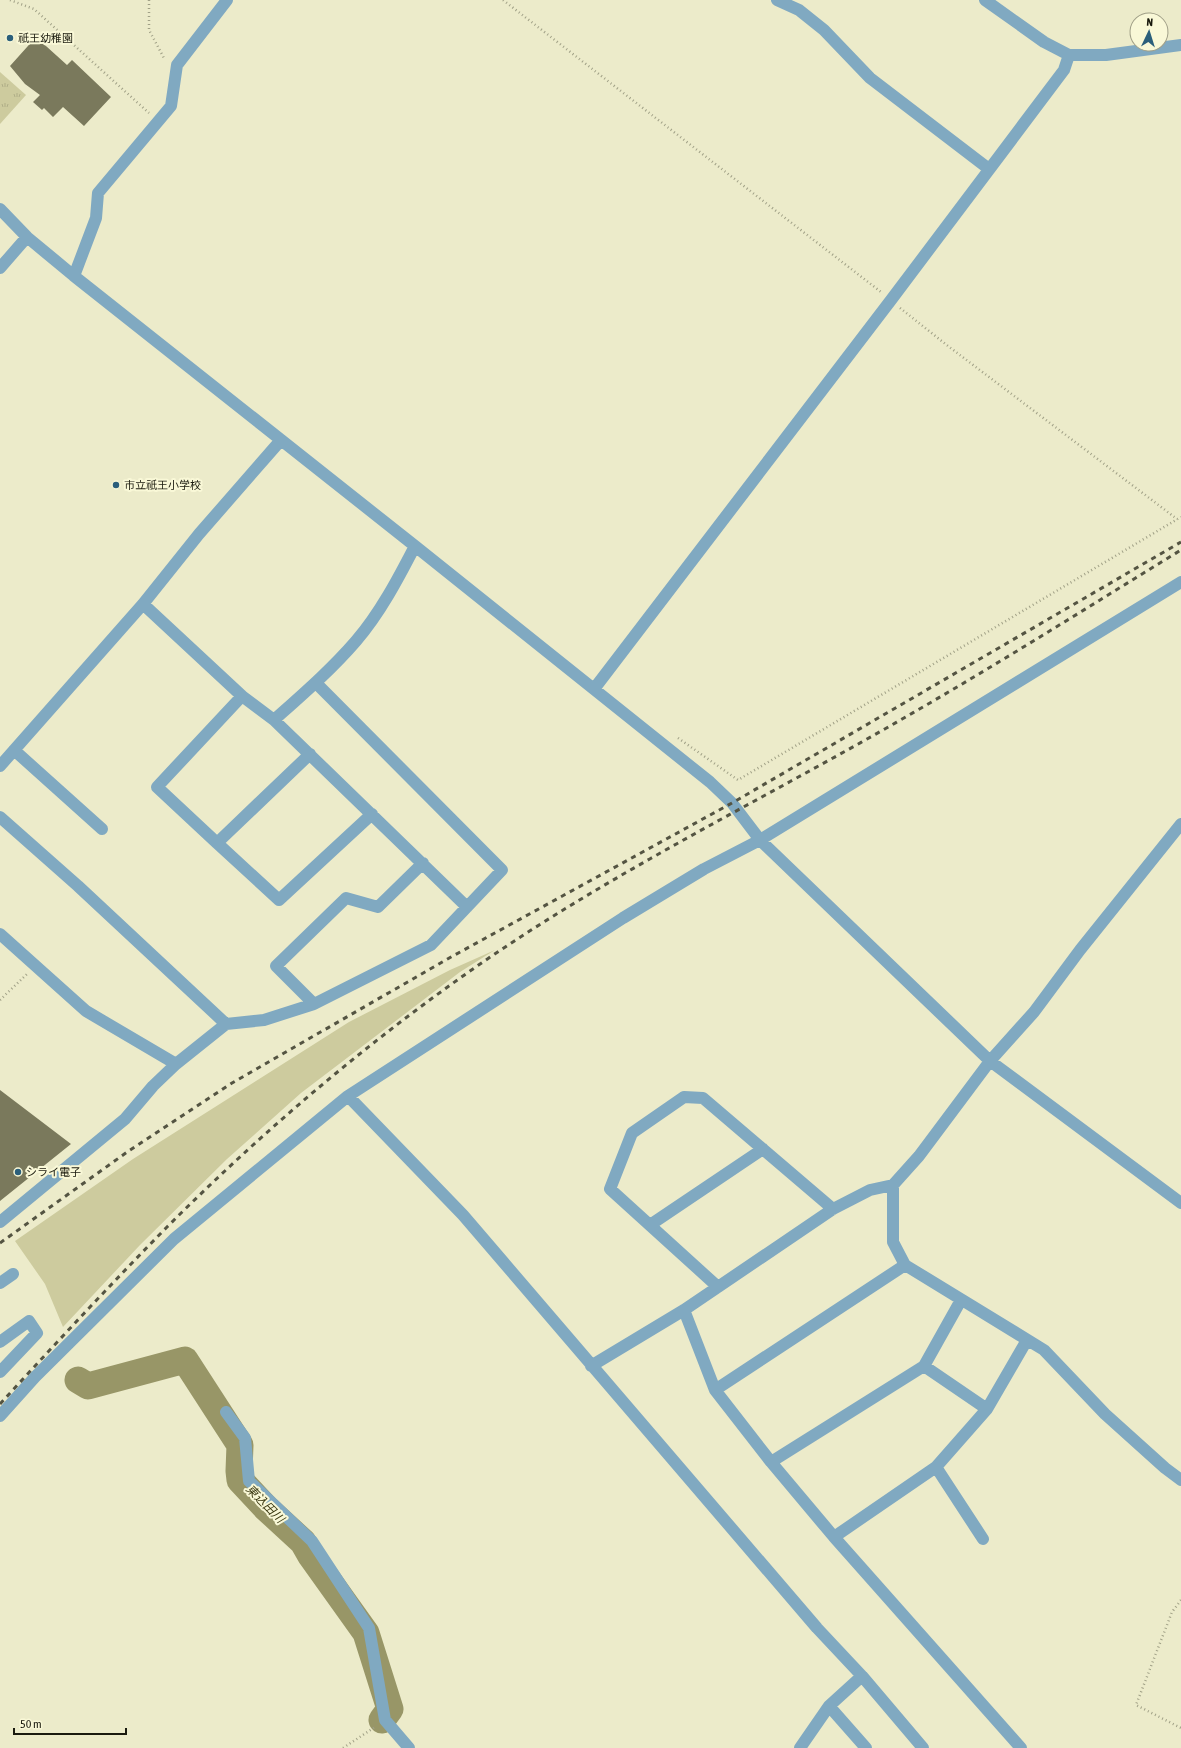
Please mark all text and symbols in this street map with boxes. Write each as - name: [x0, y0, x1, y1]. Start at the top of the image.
- north arrow: [1129, 12, 1169, 52]
- text: N: [1146, 16, 1153, 28]
- place label: 祇王幼稚園: [18, 32, 73, 44]
- marker: 祇王幼稚園: [5, 33, 15, 43]
- place label: 市立祇王小学校: [124, 479, 201, 491]
- marker: 市立祇王小学校: [111, 480, 121, 490]
- place label: シライ電子: [26, 1166, 81, 1178]
- marker: シライ電子: [13, 1167, 23, 1177]
- water label: 東込田川: [243, 1482, 288, 1527]
- scale bar: [14, 1710, 126, 1736]
- text: 50 m: [20, 1717, 42, 1731]

